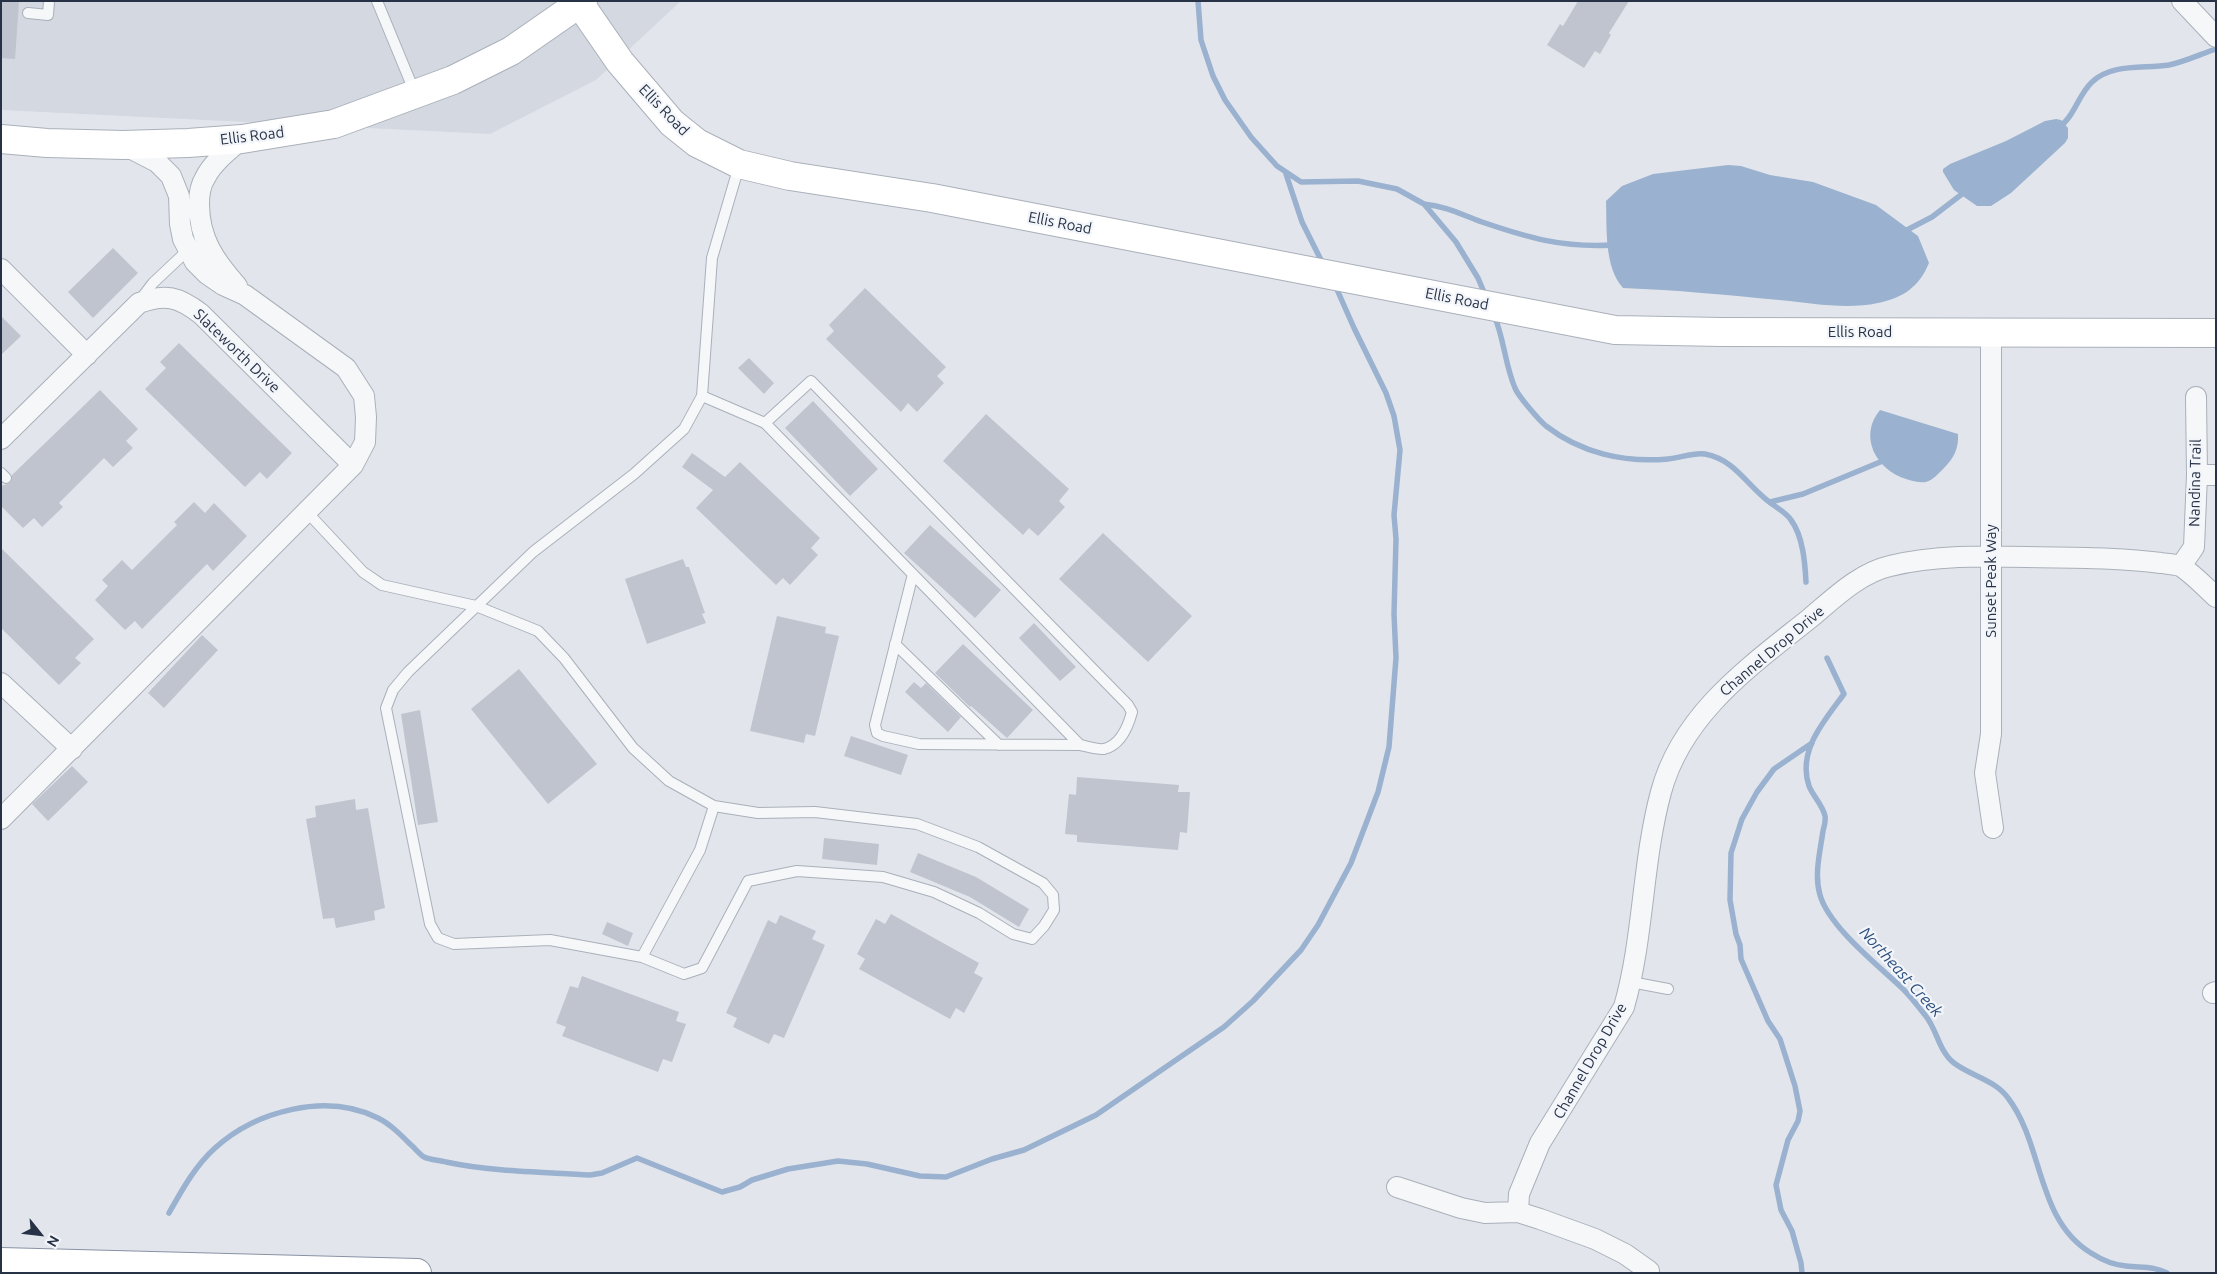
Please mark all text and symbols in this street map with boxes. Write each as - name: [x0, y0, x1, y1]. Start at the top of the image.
- street label: Ellis Road: [635, 81, 693, 139]
- street label: Ellis Road: [219, 123, 285, 149]
- street label: Ellis Road: [1027, 208, 1093, 238]
- street label: Ellis Road: [1424, 284, 1490, 314]
- street label: Slateworth Drive: [190, 305, 284, 397]
- street label: Ellis Road: [1828, 323, 1892, 341]
- street label: Nandina Trail: [2185, 439, 2205, 527]
- street label: Sunset Peak Way: [1982, 524, 2000, 638]
- street label: Channel Drop Drive: [1716, 602, 1828, 700]
- water label: Northeast Creek: [1855, 923, 1947, 1021]
- street label: Channel Drop Drive: [1549, 1000, 1631, 1122]
- north arrow: [15, 1209, 65, 1259]
- text: N: [44, 1233, 63, 1250]

